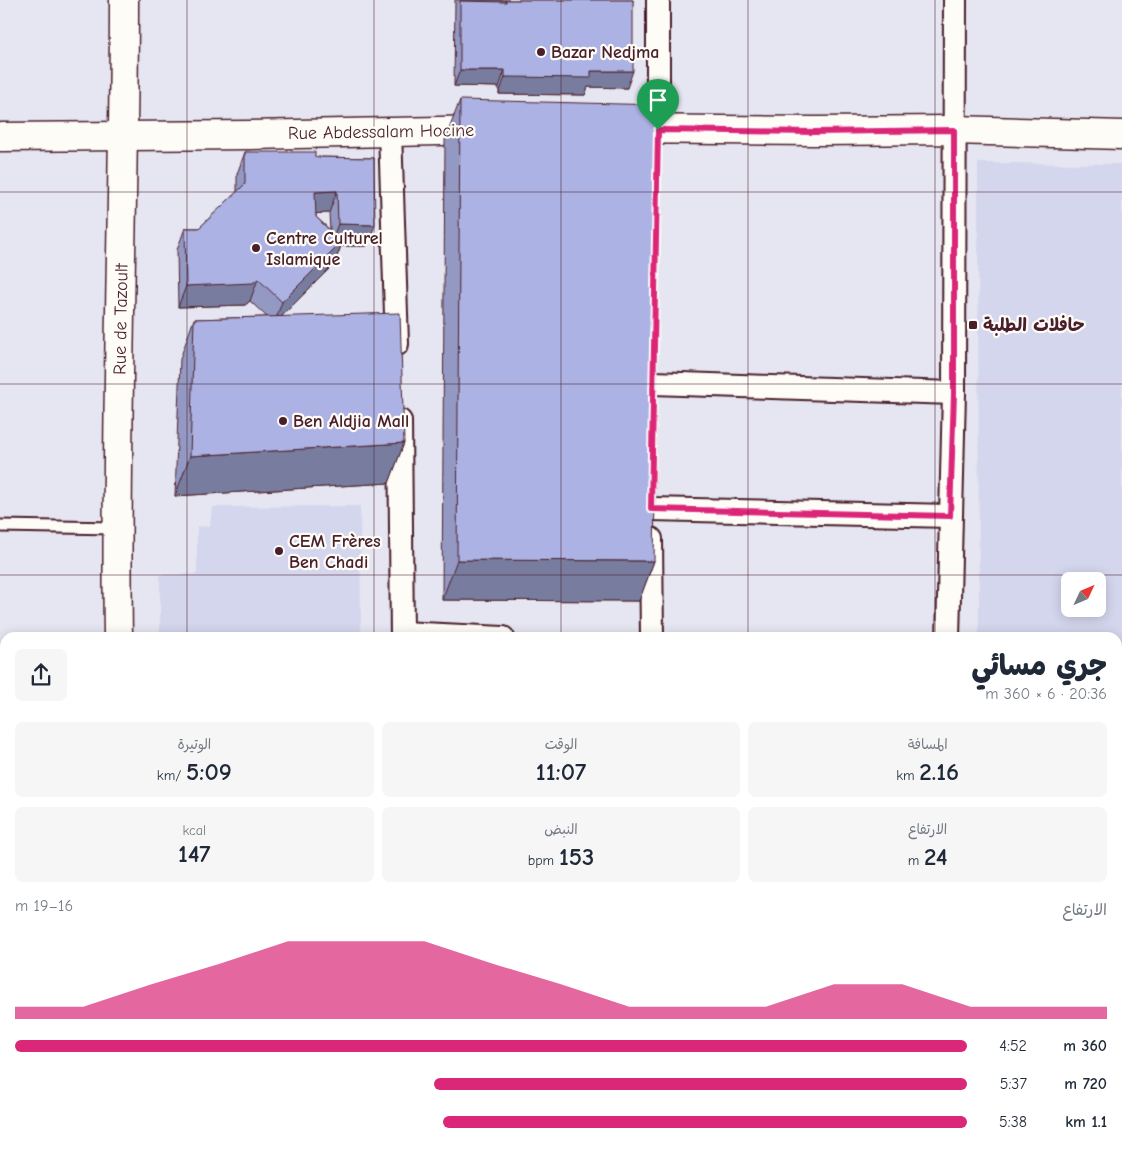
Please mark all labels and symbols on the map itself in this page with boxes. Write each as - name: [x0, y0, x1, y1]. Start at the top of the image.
- place label: Bazar Nedjma: [551, 42, 660, 63]
- marker: Bazar Nedjma: [535, 46, 547, 58]
- pin: [637, 79, 679, 130]
- street label: Rue Abdessalam Hocine: [288, 120, 474, 144]
- place label: Centre Culturel Islamique: [266, 228, 383, 270]
- marker: Centre Culturel Islamique: [250, 242, 262, 254]
- street label: Rue de Tazoult: [110, 262, 132, 375]
- place label: حافلات الطلبة: [983, 315, 1085, 336]
- marker: حافلات الطلبة: [967, 319, 979, 331]
- place label: Ben Aldjia Mall: [293, 411, 409, 432]
- marker: Ben Aldjia Mall: [277, 415, 289, 427]
- place label: CEM Frères Ben Chadi: [289, 531, 381, 573]
- marker: CEM Frères Ben Chadi: [273, 545, 285, 557]
- north arrow: [1061, 572, 1106, 618]

